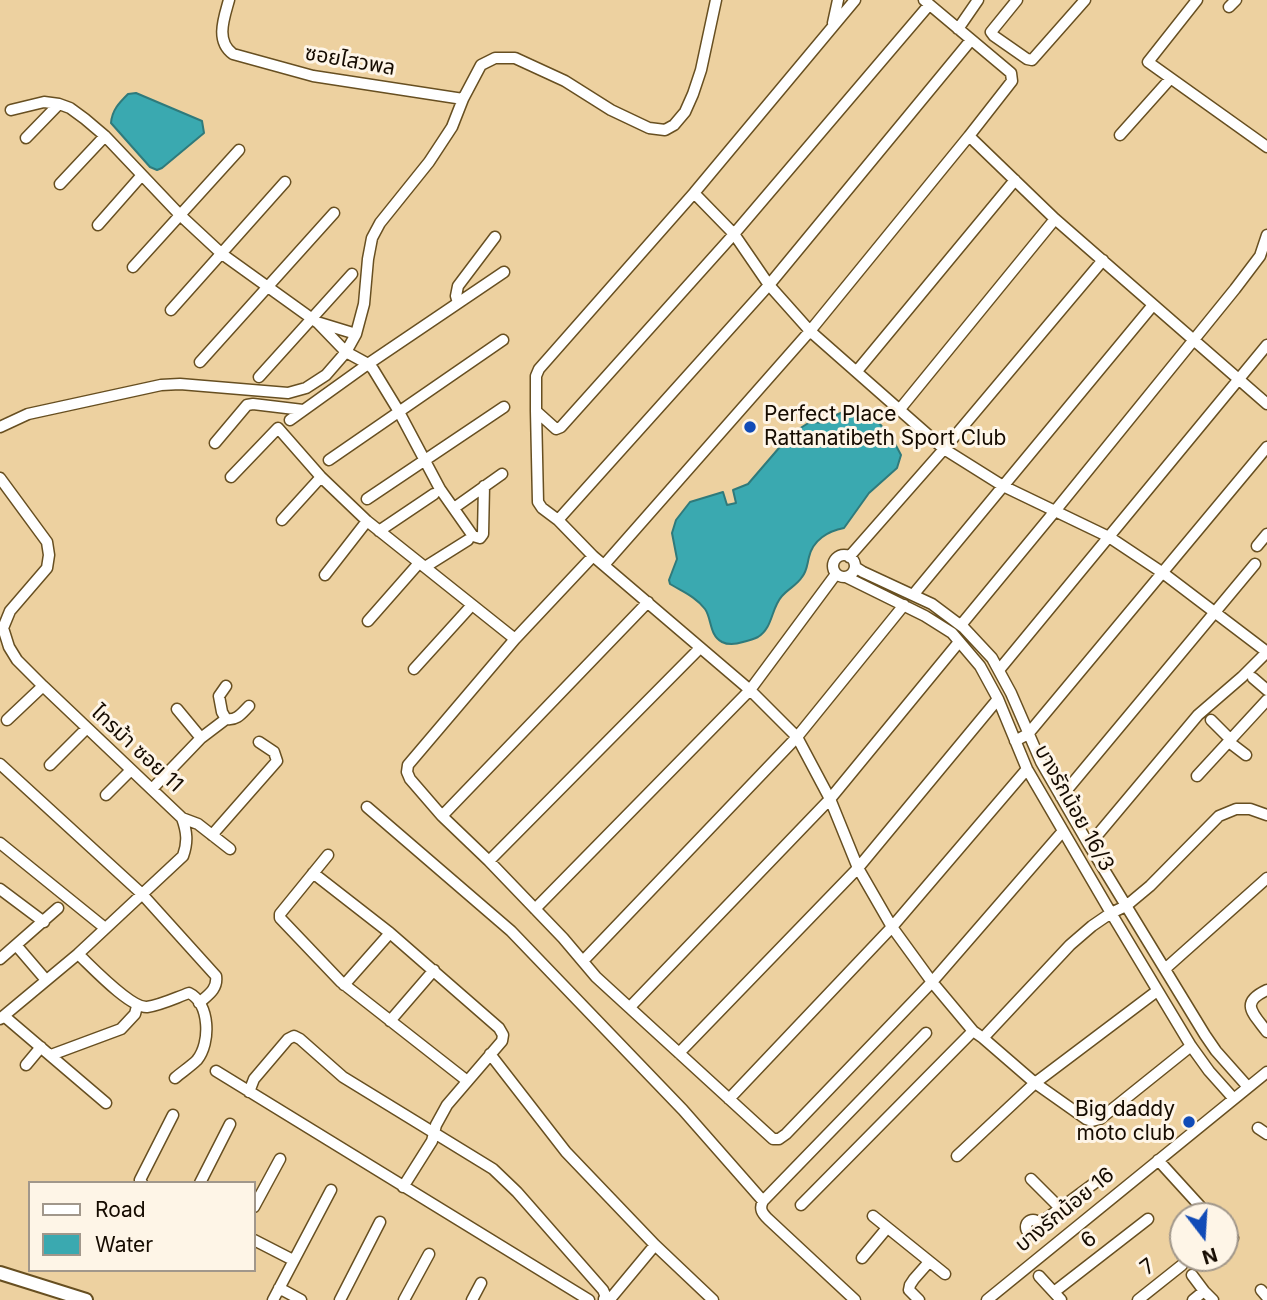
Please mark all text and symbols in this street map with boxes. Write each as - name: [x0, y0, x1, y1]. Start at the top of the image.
- street label: ซอยไสวพล: [303, 41, 397, 81]
- place label: Perfect Place Rattanatibeth Sport Club: [764, 402, 1006, 452]
- marker: Perfect Place Rattanatibeth Sport Club: [742, 419, 758, 435]
- street label: ไทรม้า ซอย 11: [86, 700, 188, 798]
- street label: บางรักน้อย 16/3: [1029, 740, 1119, 876]
- place label: Big daddy moto club: [1075, 1097, 1175, 1147]
- marker: Big daddy moto club: [1181, 1114, 1197, 1130]
- street label: บางรักน้อย 16: [1010, 1162, 1120, 1258]
- legend: [28, 1181, 256, 1272]
- text: Road: [95, 1197, 146, 1222]
- north arrow: [1169, 1202, 1239, 1272]
- street label: 6: [1076, 1226, 1102, 1254]
- text: Water: [95, 1232, 153, 1257]
- text: N: [1199, 1243, 1220, 1269]
- street label: 7: [1136, 1253, 1160, 1281]

